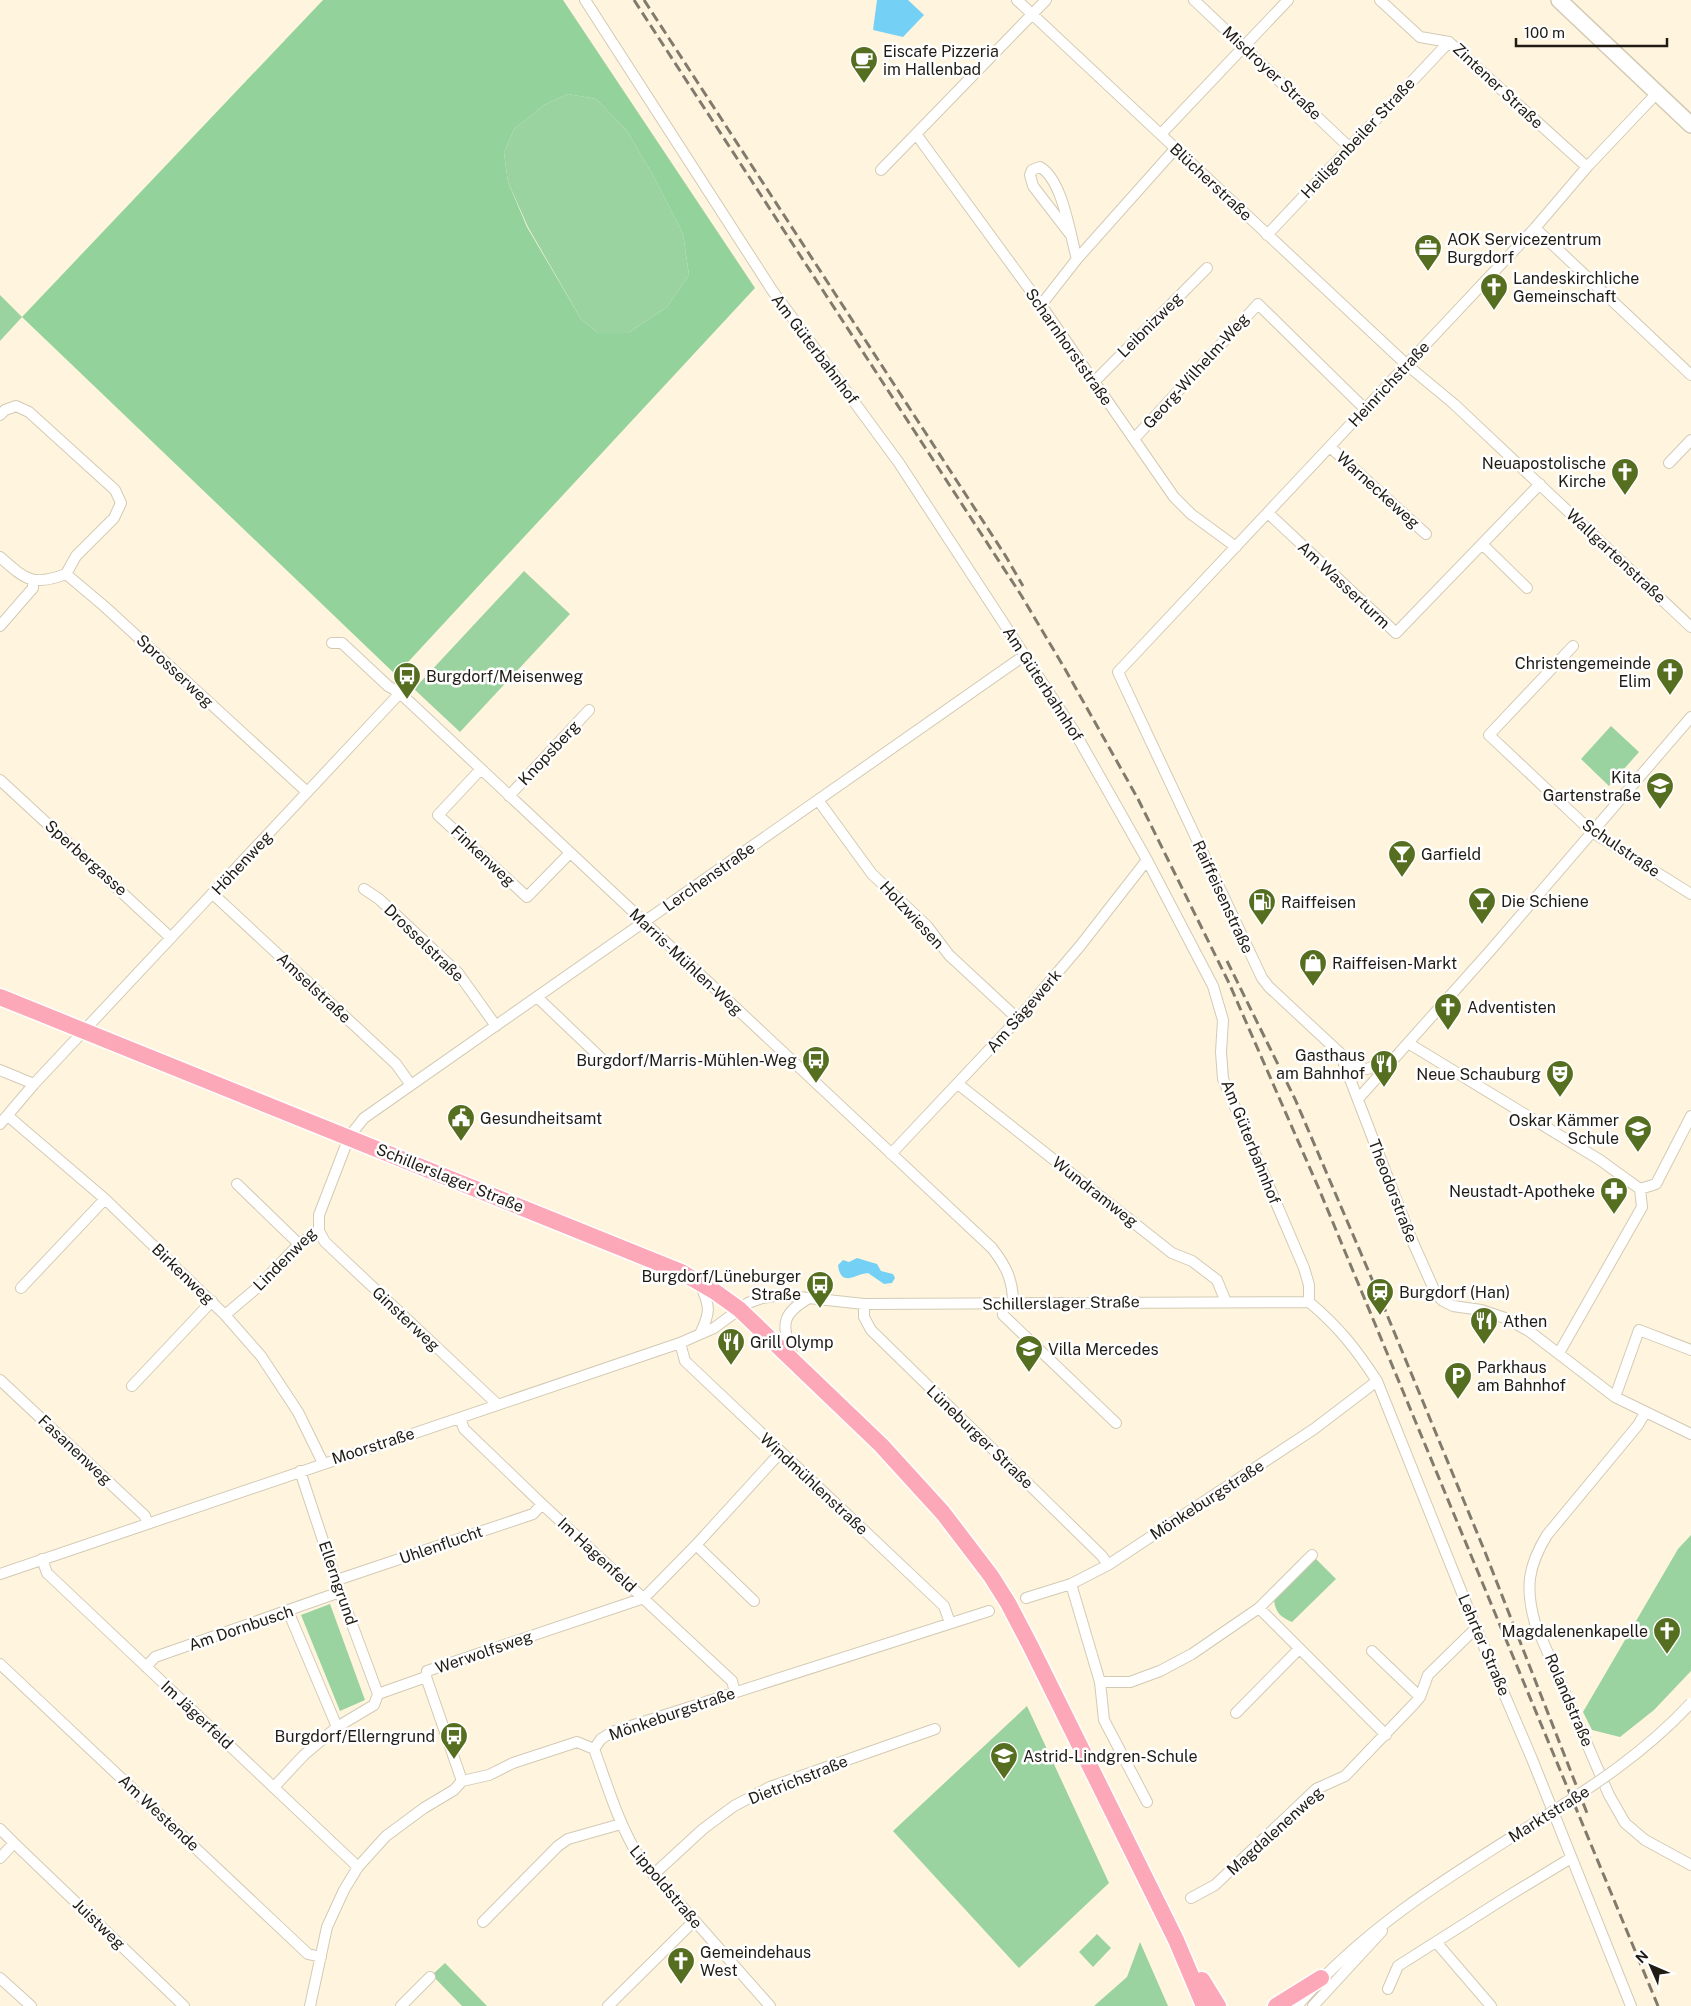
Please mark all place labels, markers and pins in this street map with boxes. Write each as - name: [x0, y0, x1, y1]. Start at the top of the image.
- place label: Eiscafe Pizzeria im Hallenbad: [883, 42, 999, 79]
- cafe icon: Eiscafe Pizzeria im Hallenbad: [849, 45, 879, 84]
- place label: AOK Servicezentrum Burgdorf: [1447, 230, 1601, 267]
- office icon: AOK Servicezentrum Burgdorf: [1413, 233, 1443, 272]
- place label: Landeskirchliche Gemeinschaft: [1513, 269, 1639, 306]
- church icon: Landeskirchliche Gemeinschaft: [1479, 272, 1509, 311]
- place label: Neuapostolische Kirche: [1482, 454, 1606, 491]
- church icon: Neuapostolische Kirche: [1610, 457, 1640, 496]
- place label: Christengemeinde Elim: [1515, 654, 1651, 691]
- church icon: Christengemeinde Elim: [1655, 657, 1685, 696]
- bus stop icon: Burgdorf/Meisenweg: [392, 661, 422, 700]
- place label: Burgdorf/Meisenweg: [426, 667, 583, 686]
- place label: Kita Gartenstraße: [1543, 768, 1641, 805]
- school or university icon: Kita Gartenstraße: [1645, 771, 1675, 810]
- bar icon: Garfield: [1387, 839, 1417, 878]
- place label: Garfield: [1421, 845, 1481, 864]
- bar icon: Die Schiene: [1467, 886, 1497, 925]
- fuel station icon: Raiffeisen: [1247, 887, 1277, 926]
- place label: Die Schiene: [1501, 892, 1589, 911]
- place label: Raiffeisen: [1281, 893, 1356, 912]
- shop icon: Raiffeisen-Markt: [1298, 948, 1328, 987]
- place label: Raiffeisen-Markt: [1332, 954, 1457, 973]
- church icon: Adventisten: [1433, 992, 1463, 1031]
- place label: Adventisten: [1467, 998, 1556, 1017]
- bus stop icon: Burgdorf/Marris-Mühlen-Weg: [801, 1045, 831, 1084]
- place label: Gasthaus am Bahnhof: [1276, 1046, 1365, 1083]
- restaurant icon: Gasthaus am Bahnhof: [1369, 1049, 1399, 1088]
- place label: Burgdorf/Marris-Mühlen-Weg: [576, 1051, 797, 1070]
- theatre icon: Neue Schauburg: [1545, 1059, 1575, 1098]
- place label: Neue Schauburg: [1416, 1065, 1541, 1084]
- public building icon: Gesundheitsamt: [446, 1103, 476, 1142]
- place label: Gesundheitsamt: [480, 1109, 602, 1128]
- place label: Oskar Kämmer Schule: [1509, 1111, 1619, 1148]
- school or university icon: Oskar Kämmer Schule: [1623, 1114, 1653, 1153]
- pharmacy icon: Neustadt-Apotheke: [1599, 1176, 1629, 1215]
- place label: Neustadt-Apotheke: [1449, 1182, 1595, 1201]
- place label: Burgdorf/Lüneburger Straße: [641, 1267, 801, 1304]
- bus stop icon: Burgdorf/Lüneburger Straße: [805, 1270, 835, 1309]
- station icon: Burgdorf (Han): [1365, 1277, 1395, 1316]
- place label: Burgdorf (Han): [1399, 1283, 1510, 1302]
- restaurant icon: Athen: [1469, 1306, 1499, 1345]
- place label: Athen: [1503, 1312, 1547, 1331]
- restaurant icon: Grill Olymp: [716, 1327, 746, 1366]
- place label: Grill Olymp: [750, 1333, 833, 1352]
- school or university icon: Villa Mercedes: [1014, 1334, 1044, 1373]
- place label: Villa Mercedes: [1048, 1340, 1159, 1359]
- place label: Parkhaus am Bahnhof: [1477, 1358, 1566, 1395]
- parking icon: Parkhaus am Bahnhof: [1443, 1361, 1473, 1400]
- church icon: Magdalenenkapelle: [1652, 1616, 1682, 1655]
- place label: Magdalenenkapelle: [1502, 1622, 1648, 1641]
- bus stop icon: Burgdorf/Ellerngrund: [439, 1721, 469, 1760]
- place label: Burgdorf/Ellerngrund: [275, 1727, 435, 1746]
- school or university icon: Astrid-Lindgren-Schule: [989, 1741, 1019, 1780]
- place label: Astrid-Lindgren-Schule: [1023, 1747, 1198, 1766]
- place label: Gemeindehaus West: [700, 1943, 811, 1980]
- church icon: Gemeindehaus West: [666, 1946, 696, 1985]

